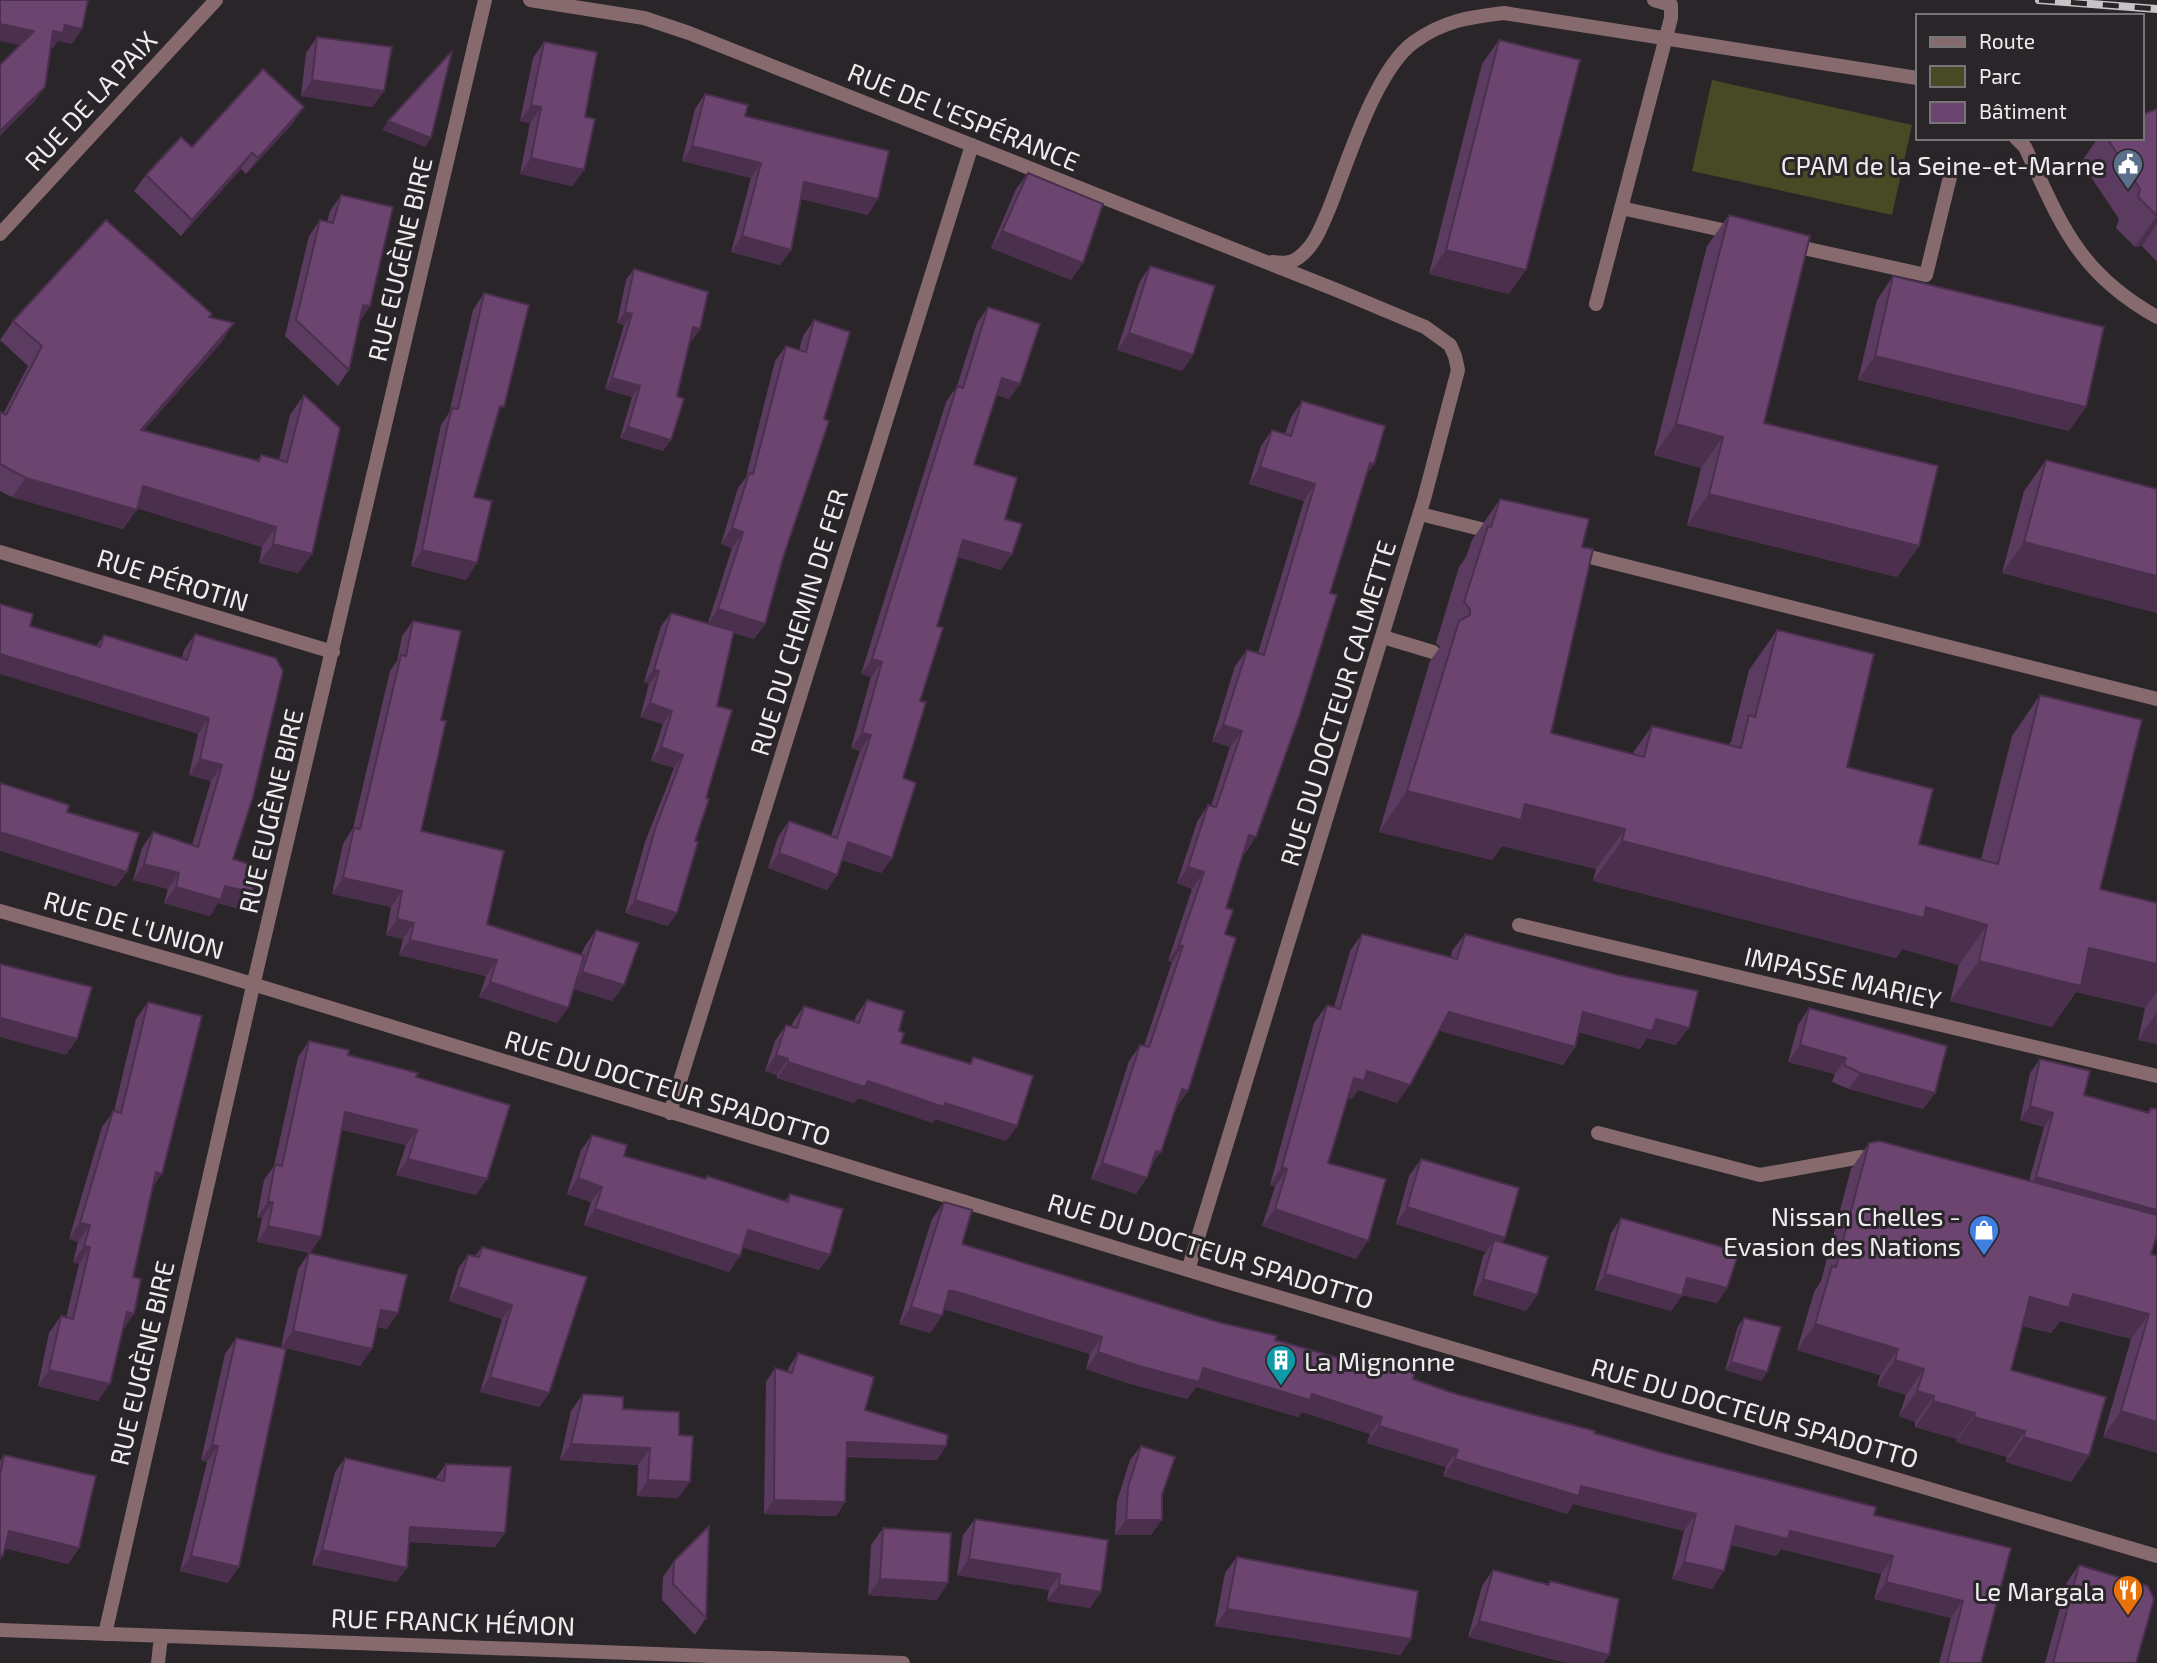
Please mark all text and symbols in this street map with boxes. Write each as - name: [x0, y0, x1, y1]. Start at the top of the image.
- legend: [1916, 14, 2143, 140]
- street label: RUE DE LA PAIX: [17, 24, 163, 176]
- text: Route: [1979, 28, 2035, 53]
- street label: RUE DE L'ESPÉRANCE: [844, 55, 1084, 177]
- text: Parc: [1979, 63, 2021, 88]
- text: Bâtiment: [1979, 98, 2067, 123]
- public building icon: CPAM de la Seine-et-Marne: [2111, 147, 2145, 191]
- place label: CPAM de la Seine-et-Marne: [1781, 149, 2105, 180]
- street label: RUE EUGÈNE BIRE: [360, 154, 438, 364]
- street label: RUE DU CHEMIN DE FER: [743, 485, 853, 759]
- street label: RUE DU DOCTEUR CALMETTE: [1273, 536, 1401, 870]
- street label: RUE PÉROTIN: [93, 541, 253, 617]
- street label: RUE EUGÈNE BIRE: [231, 706, 309, 916]
- street label: RUE DE L'UNION: [40, 883, 228, 965]
- street label: IMPASSE MARIEY: [1742, 939, 1945, 1015]
- street label: RUE DU DOCTEUR SPADOTTO: [501, 1023, 835, 1151]
- street label: RUE DU DOCTEUR SPADOTTO: [1044, 1186, 1378, 1314]
- place label: Nissan Chelles - Evasion des Nations: [1723, 1200, 1961, 1261]
- shop icon: Nissan Chelles - Evasion des Nations: [1967, 1213, 2001, 1257]
- street label: RUE EUGÈNE BIRE: [102, 1258, 180, 1468]
- building icon: La Mignonne: [1264, 1343, 1298, 1387]
- place label: La Mignonne: [1304, 1345, 1455, 1376]
- street label: RUE DU DOCTEUR SPADOTTO: [1588, 1350, 1922, 1474]
- restaurant icon: Le Margala: [2111, 1573, 2145, 1617]
- place label: Le Margala: [1974, 1575, 2105, 1606]
- street label: RUE FRANCK HÉMON: [330, 1601, 576, 1641]

